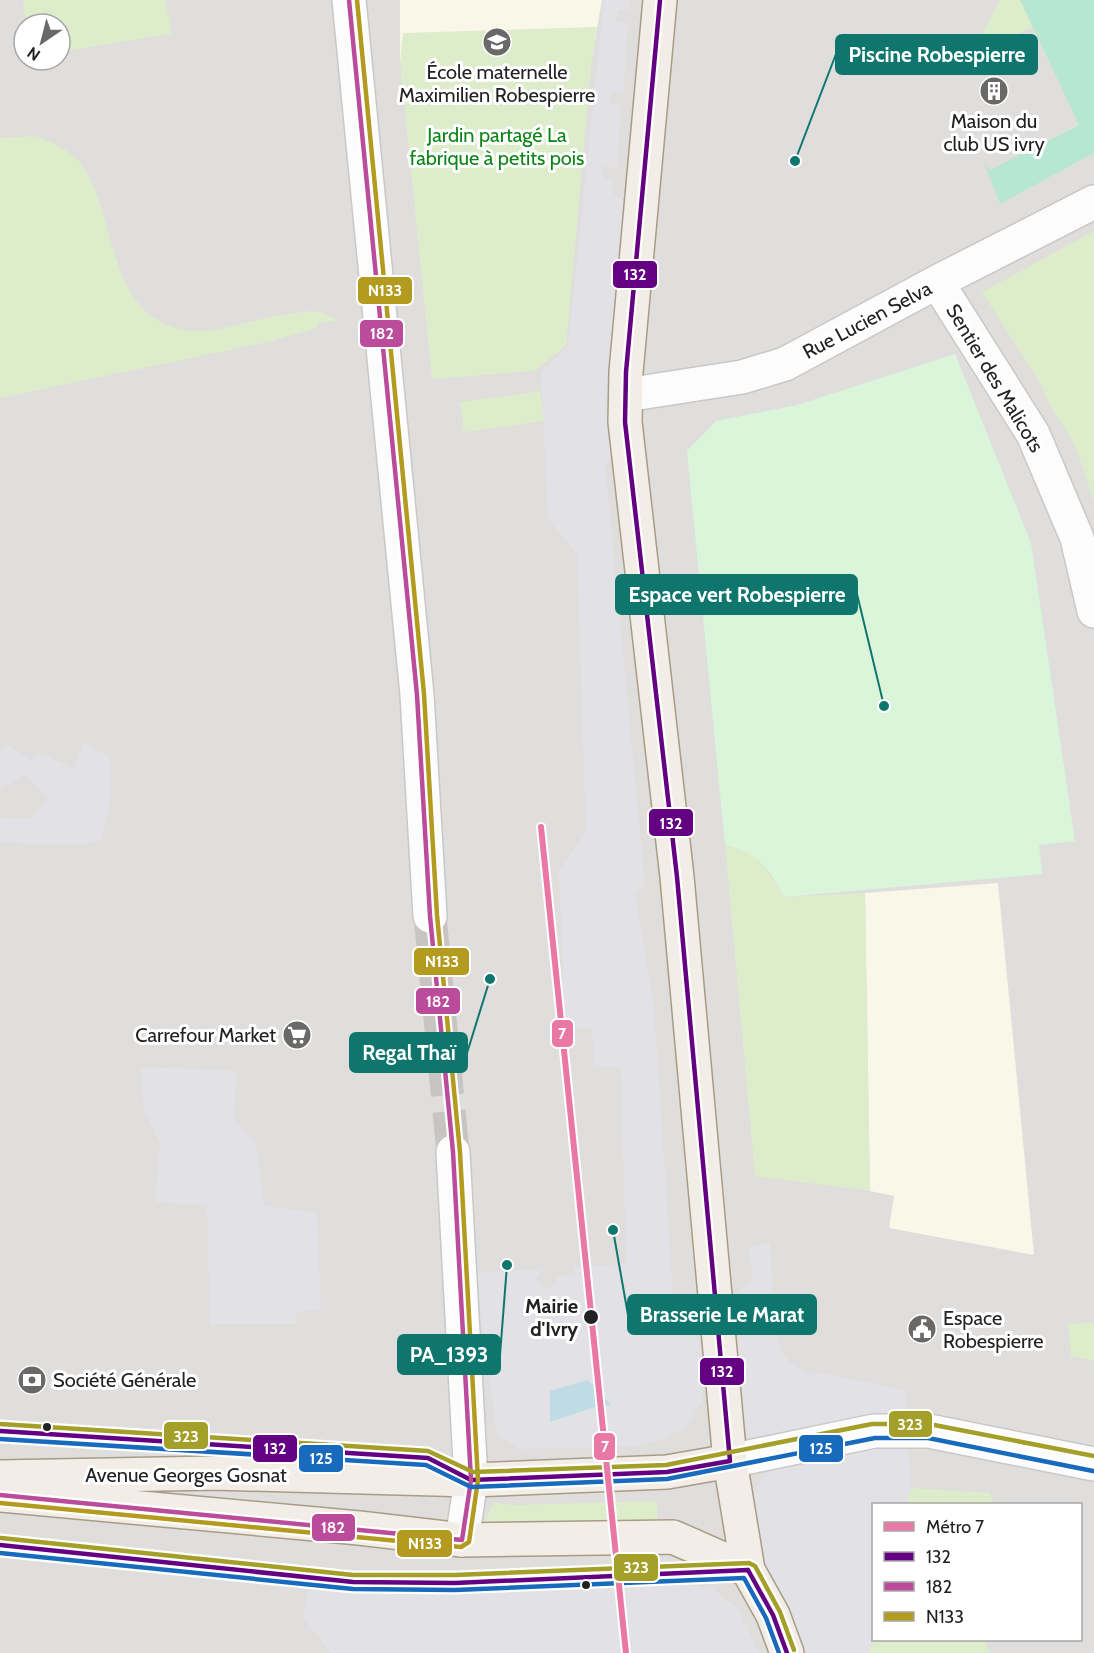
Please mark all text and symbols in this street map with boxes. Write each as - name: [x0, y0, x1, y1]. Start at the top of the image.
- north arrow: [12, 12, 72, 72]
- school or university icon: École maternelle Maximilien Robespierre: [481, 26, 513, 58]
- callout: Piscine Robespierre: [836, 35, 1037, 74]
- text: Piscine Robespierre: [849, 42, 1026, 67]
- text: N: [24, 43, 44, 65]
- place label: École maternelle Maximilien Robespierre: [399, 60, 595, 107]
- building icon: Maison du club US ivry: [978, 75, 1010, 107]
- place label: Maison du club US ivry: [943, 109, 1045, 156]
- park label: Jardin partagé La fabrique à petits pois: [410, 123, 584, 170]
- line badge: 132: [612, 260, 658, 289]
- text: 132: [624, 265, 647, 284]
- line badge: N133: [357, 276, 413, 305]
- street label: Rue Lucien Selva: [798, 276, 936, 364]
- text: N133: [368, 281, 402, 300]
- street label: Sentier des Malicots: [941, 300, 1049, 456]
- line badge: 182: [359, 319, 404, 348]
- text: 182: [370, 324, 394, 343]
- callout: Espace vert Robespierre: [616, 575, 857, 614]
- text: Espace vert Robespierre: [629, 582, 846, 607]
- line badge: 132: [648, 808, 694, 837]
- text: 132: [660, 814, 683, 833]
- line badge: N133: [413, 947, 470, 976]
- text: N133: [425, 952, 459, 971]
- line badge: 182: [415, 987, 461, 1015]
- text: 182: [426, 992, 450, 1011]
- supermarket icon: Carrefour Market: [281, 1019, 313, 1051]
- line badge: 7: [551, 1019, 574, 1048]
- place label: Carrefour Market: [135, 1023, 276, 1047]
- text: 7: [558, 1024, 567, 1043]
- callout: Regal Thaï: [350, 1033, 467, 1072]
- text: Regal Thaï: [362, 1040, 457, 1065]
- place label: Mairie d'Ivry: [525, 1294, 578, 1341]
- callout: Brasserie Le Marat: [628, 1295, 816, 1334]
- text: Brasserie Le Marat: [640, 1302, 804, 1327]
- place label: Espace Robespierre: [943, 1306, 1044, 1353]
- marker: Mairie d'Ivry: [582, 1308, 600, 1326]
- public building icon: Espace Robespierre: [906, 1313, 938, 1345]
- callout: PA_1393: [398, 1335, 500, 1374]
- text: PA_1393: [410, 1342, 488, 1367]
- line badge: 132: [699, 1357, 745, 1386]
- text: 132: [711, 1362, 734, 1381]
- bank icon: Société Générale: [16, 1364, 48, 1396]
- place label: Société Générale: [53, 1368, 196, 1392]
- line badge: 323: [888, 1410, 933, 1438]
- text: 323: [897, 1415, 923, 1434]
- unlabelled marker: [41, 1421, 53, 1433]
- line badge: 323: [163, 1421, 209, 1450]
- text: 323: [173, 1427, 199, 1446]
- line badge: 7: [593, 1432, 616, 1461]
- line badge: 132: [252, 1434, 298, 1463]
- line badge: 125: [798, 1434, 844, 1463]
- text: 7: [601, 1437, 610, 1456]
- text: 132: [264, 1439, 287, 1458]
- text: 125: [810, 1439, 832, 1458]
- line badge: 125: [298, 1444, 344, 1473]
- text: 125: [310, 1449, 332, 1468]
- street label: Avenue Georges Gosnat: [85, 1463, 287, 1487]
- legend: [872, 1503, 1082, 1641]
- line badge: 182: [311, 1513, 356, 1542]
- text: Métro 7: [926, 1516, 984, 1538]
- text: 182: [321, 1518, 345, 1537]
- line badge: N133: [396, 1529, 453, 1558]
- text: N133: [408, 1534, 442, 1553]
- text: 132: [926, 1546, 951, 1568]
- line badge: 323: [613, 1553, 659, 1582]
- text: 323: [623, 1558, 649, 1577]
- text: 182: [926, 1576, 952, 1598]
- unlabelled marker: [580, 1579, 592, 1591]
- text: N133: [926, 1606, 964, 1628]

